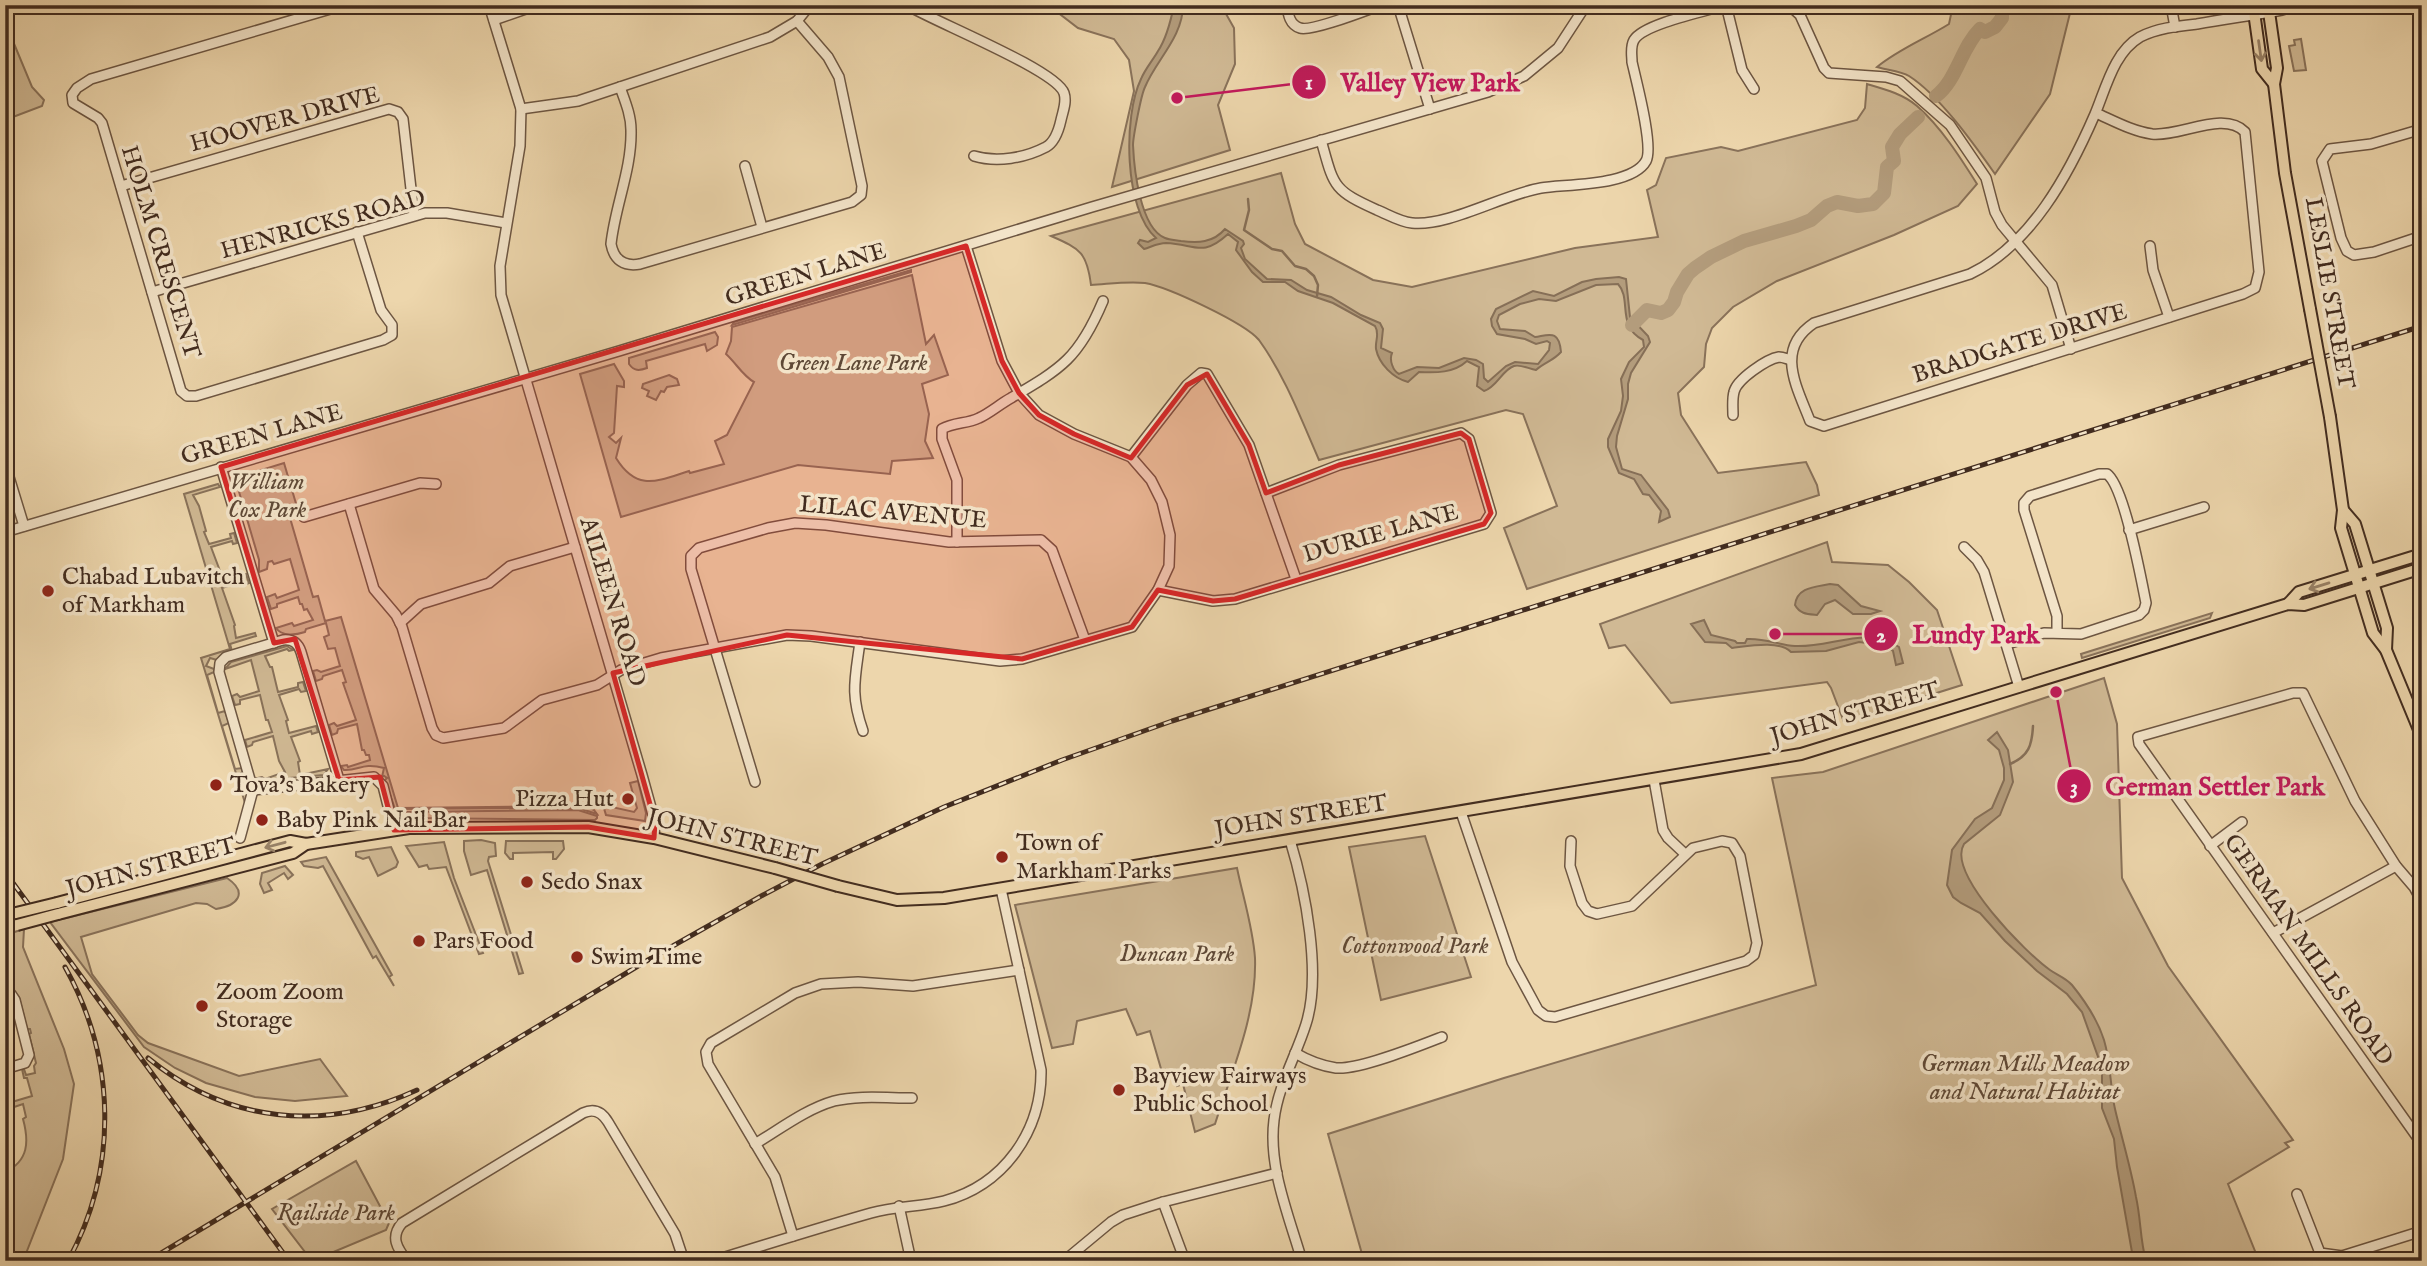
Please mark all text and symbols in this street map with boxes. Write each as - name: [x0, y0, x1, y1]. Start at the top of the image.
- one-way arrow: [2253, 39, 2266, 62]
- callout: Valley View Park: [1292, 58, 1534, 105]
- text: Valley View Park: [1339, 67, 1521, 100]
- text: 1: [1305, 70, 1313, 97]
- street label: HOOVER DRIVE: [187, 80, 383, 160]
- street label: HOLM CRESCENT: [113, 142, 207, 363]
- street label: HENRICKS ROAD: [217, 183, 429, 267]
- street label: LESLIE STREET: [2297, 195, 2361, 392]
- street label: GREEN LANE: [722, 236, 890, 314]
- street label: BRADGATE DRIVE: [1909, 297, 2131, 391]
- park label: Green Lane Park: [778, 348, 928, 379]
- street label: GREEN LANE: [177, 397, 347, 473]
- park label: William Cox Park: [228, 467, 307, 526]
- street label: LILAC AVENUE: [798, 489, 988, 537]
- street label: DURIE LANE: [1300, 497, 1462, 571]
- street label: AILEEN ROAD: [571, 513, 652, 690]
- place label: Chabad Lubavitch of Markham: [62, 562, 245, 621]
- one-way arrow: [2308, 580, 2330, 593]
- marker: Chabad Lubavitch of Markham: [40, 583, 56, 599]
- callout: Lundy Park: [1863, 611, 2054, 658]
- text: Lundy Park: [1912, 619, 2041, 652]
- text: 2: [1876, 623, 1886, 650]
- street label: JOHN STREET: [1764, 675, 1944, 754]
- callout: German Settler Park: [2056, 763, 2339, 810]
- place label: Tova's Bakery: [230, 770, 370, 801]
- text: German Settler Park: [2105, 771, 2326, 804]
- text: 3: [2070, 774, 2078, 801]
- marker: Tova's Bakery: [208, 777, 224, 793]
- place label: Pizza Hut: [515, 784, 614, 815]
- street label: JOHN STREET: [1210, 788, 1390, 846]
- marker: Pizza Hut: [620, 791, 636, 807]
- street label: JOHN STREET: [641, 801, 821, 874]
- place label: Baby Pink Nail Bar: [276, 805, 467, 836]
- marker: Baby Pink Nail Bar: [254, 812, 270, 828]
- place label: Town of Markham Parks: [1016, 828, 1172, 887]
- street label: GERMAN MILLS ROAD: [2216, 828, 2400, 1072]
- street label: JOHN STREET: [60, 830, 240, 906]
- one-way arrow: [264, 839, 287, 852]
- marker: Town of Markham Parks: [994, 849, 1010, 865]
- place label: Sedo Snax: [541, 867, 643, 898]
- marker: Sedo Snax: [519, 874, 535, 890]
- place label: Pars Food: [433, 926, 533, 957]
- park label: Cottonwood Park: [1341, 931, 1489, 962]
- marker: Pars Food: [411, 933, 427, 949]
- park label: Duncan Park: [1120, 939, 1235, 970]
- place label: Swim Time: [591, 942, 702, 973]
- marker: Swim Time: [569, 949, 585, 965]
- place label: Zoom Zoom Storage: [216, 977, 344, 1036]
- marker: Zoom Zoom Storage: [194, 998, 210, 1014]
- park label: German Mills Meadow and Natural Habitat: [1921, 1049, 2130, 1108]
- place label: Bayview Fairways Public School: [1133, 1061, 1306, 1120]
- marker: Bayview Fairways Public School: [1111, 1082, 1127, 1098]
- park label: Railside Park: [277, 1198, 396, 1229]

